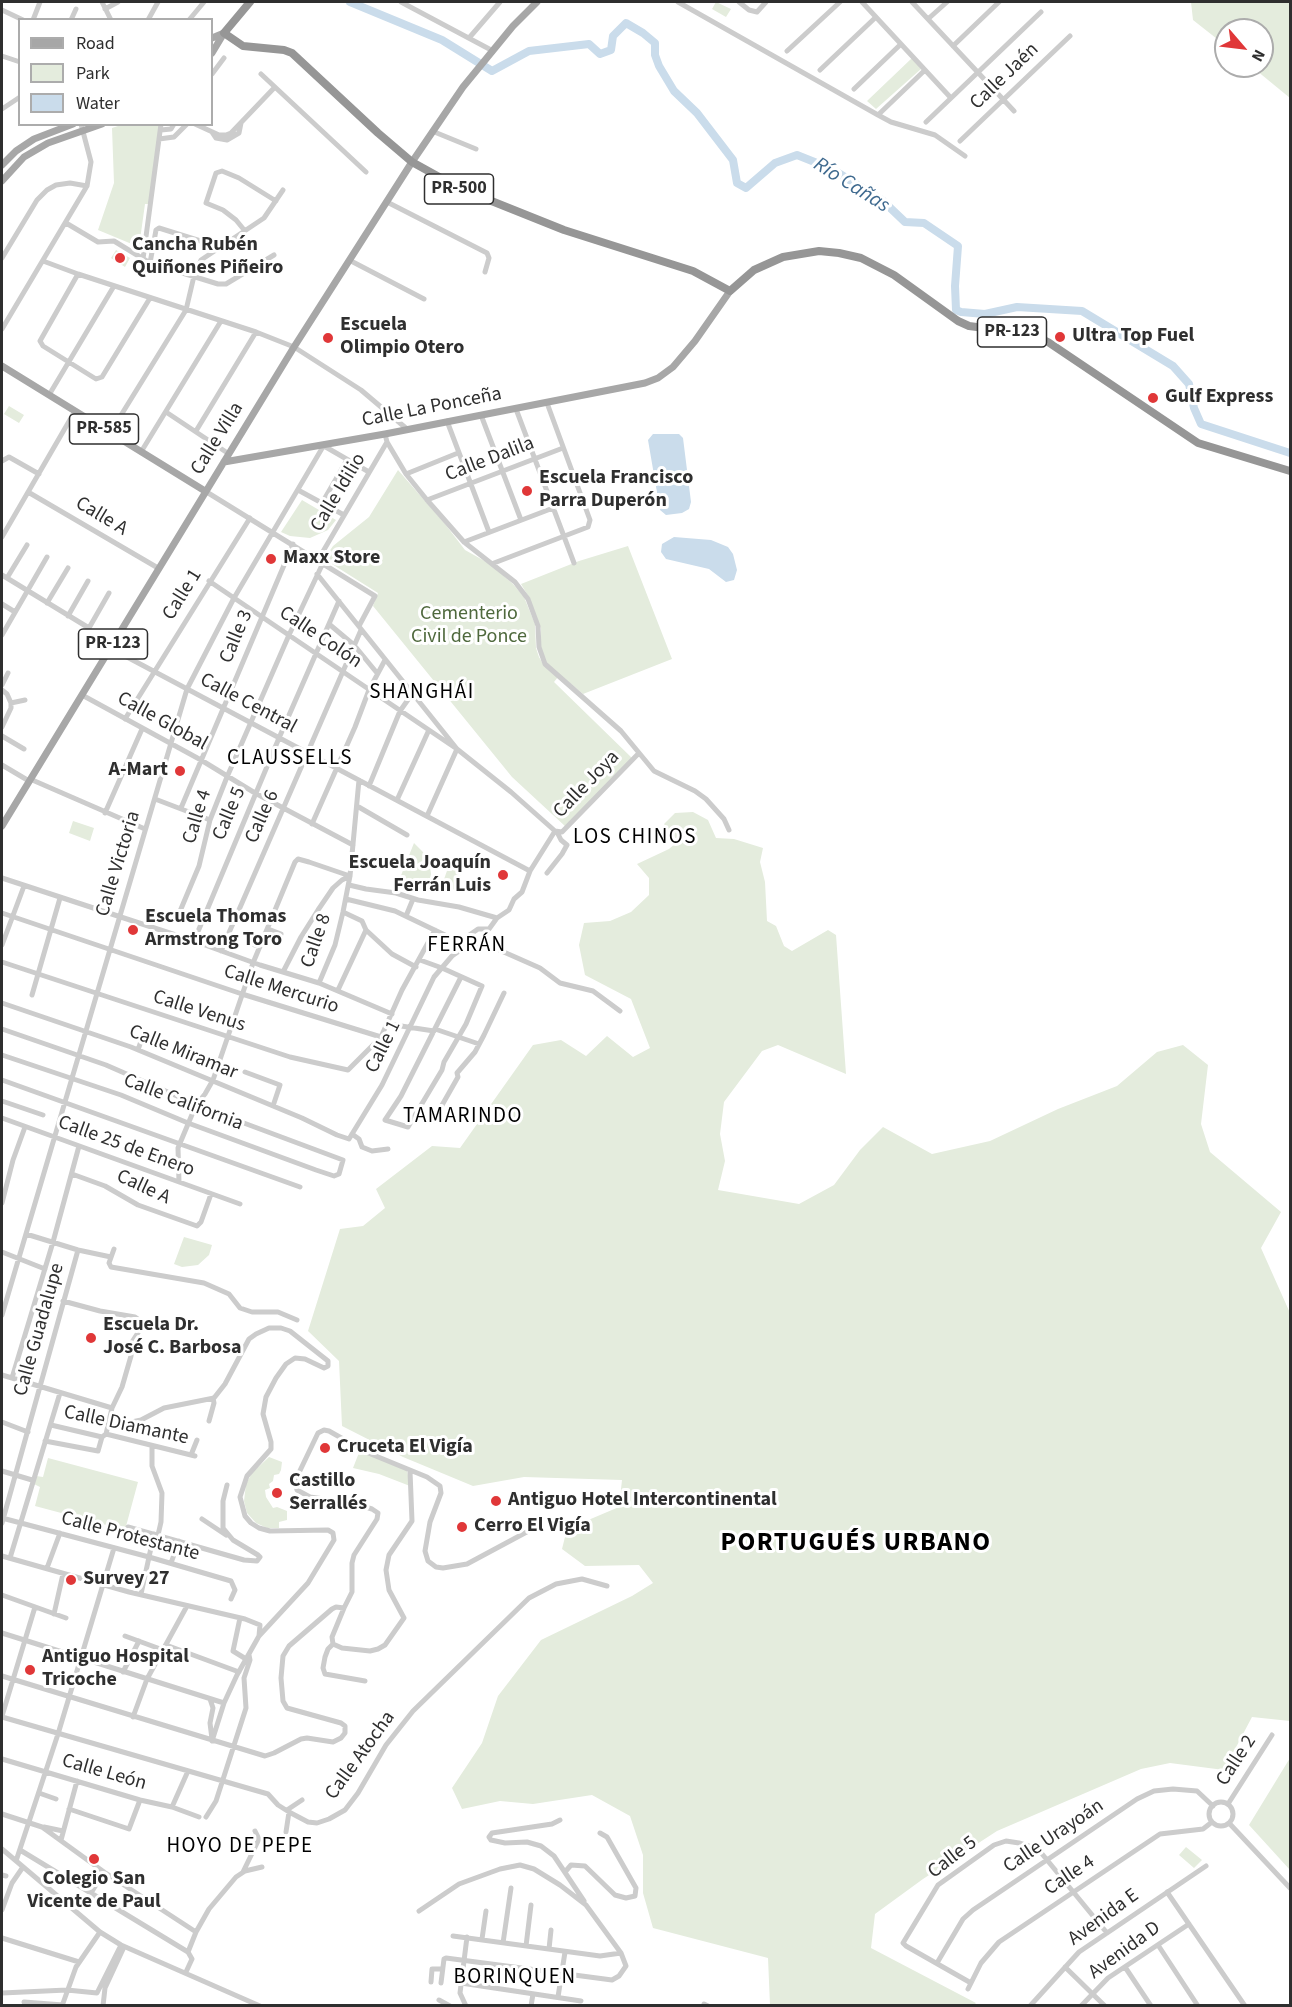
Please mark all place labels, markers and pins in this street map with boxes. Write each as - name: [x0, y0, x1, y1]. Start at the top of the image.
- place label: Cancha Rubén Quiñones Piñeiro: [132, 234, 283, 281]
- marker: Cancha Rubén Quiñones Piñeiro: [113, 251, 127, 265]
- place label: Escuela Olimpio Otero: [340, 314, 464, 361]
- place label: Ultra Top Fuel: [1072, 325, 1194, 349]
- marker: Ultra Top Fuel: [1053, 330, 1067, 344]
- marker: Escuela Olimpio Otero: [321, 331, 335, 345]
- place label: Gulf Express: [1165, 386, 1273, 410]
- marker: Gulf Express: [1146, 391, 1160, 405]
- place label: Escuela Francisco Parra Duperón: [539, 467, 693, 514]
- marker: Escuela Francisco Parra Duperón: [520, 484, 534, 498]
- place label: Maxx Store: [283, 547, 380, 571]
- marker: Maxx Store: [264, 552, 278, 566]
- place label: A-Mart: [109, 759, 168, 783]
- marker: A-Mart: [173, 764, 187, 778]
- place label: Escuela Joaquín Ferrán Luis: [348, 852, 491, 899]
- marker: Escuela Joaquín Ferrán Luis: [496, 868, 510, 882]
- place label: Escuela Thomas Armstrong Toro: [145, 906, 286, 953]
- marker: Escuela Thomas Armstrong Toro: [126, 923, 140, 937]
- place label: Escuela Dr. José C. Barbosa: [103, 1314, 242, 1361]
- marker: Escuela Dr. José C. Barbosa: [84, 1331, 98, 1345]
- place label: Cruceta El Vigía: [337, 1436, 473, 1460]
- marker: Cruceta El Vigía: [318, 1441, 332, 1455]
- place label: Castillo Serrallés: [289, 1470, 367, 1517]
- marker: Castillo Serrallés: [270, 1486, 284, 1500]
- place label: Antiguo Hotel Intercontinental: [508, 1489, 777, 1513]
- marker: Antiguo Hotel Intercontinental: [489, 1494, 503, 1508]
- place label: Cerro El Vigía: [474, 1515, 591, 1539]
- marker: Cerro El Vigía: [455, 1520, 469, 1534]
- place label: Survey 27: [83, 1568, 170, 1592]
- marker: Survey 27: [64, 1573, 78, 1587]
- place label: Antiguo Hospital Tricoche: [42, 1646, 189, 1693]
- marker: Antiguo Hospital Tricoche: [23, 1663, 37, 1677]
- marker: Colegio San Vicente de Paul: [87, 1852, 101, 1866]
- place label: Colegio San Vicente de Paul: [27, 1868, 161, 1915]

